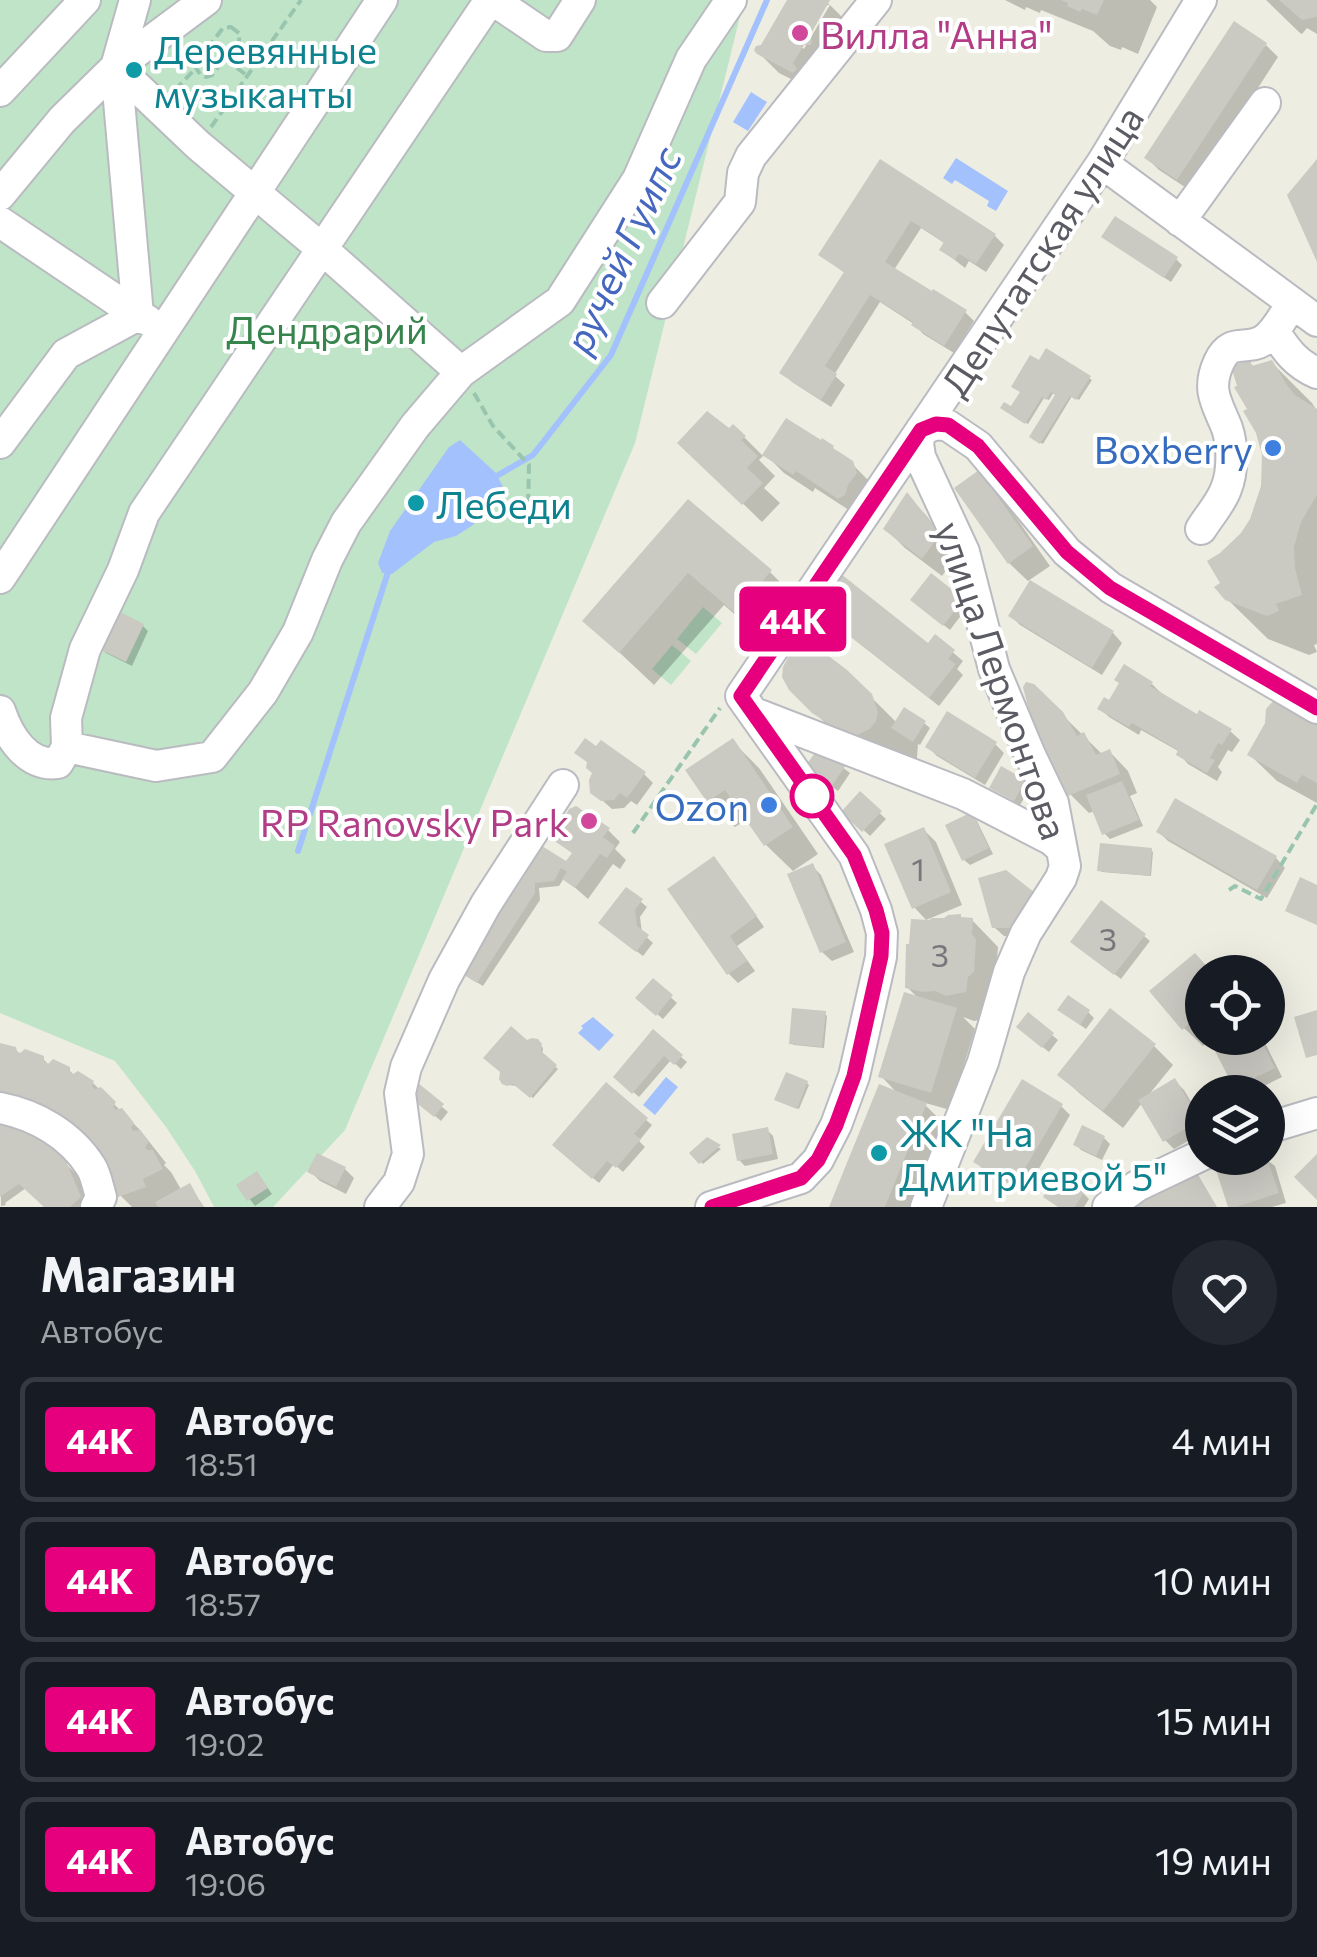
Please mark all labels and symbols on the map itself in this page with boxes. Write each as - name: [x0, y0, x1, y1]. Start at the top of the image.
- place label: Вилла "Анна": [820, 10, 1053, 57]
- marker: Вилла "Анна": [789, 22, 811, 44]
- place label: Деревянные музыканты: [154, 25, 377, 116]
- marker: Деревянные музыканты: [123, 59, 145, 81]
- street label: Депутатская улица: [930, 96, 1152, 404]
- water label: ручей Гуипс: [551, 138, 690, 361]
- park label: Дендрарий: [226, 305, 428, 352]
- place label: Boxberry: [1094, 425, 1253, 472]
- marker: Boxberry: [1262, 437, 1284, 459]
- place label: Лебеди: [436, 480, 572, 527]
- marker: Лебеди: [405, 492, 427, 514]
- street label: улица Лермонтова: [926, 515, 1080, 845]
- line badge: 44К: [736, 586, 850, 652]
- unlabelled marker: [791, 775, 833, 817]
- place label: Ozon: [655, 782, 749, 829]
- marker: Ozon: [758, 794, 780, 816]
- place label: RP Ranovsky Park: [260, 798, 569, 845]
- marker: RP Ranovsky Park: [578, 810, 600, 832]
- house number: 1: [911, 848, 925, 888]
- house number: 3: [1099, 918, 1117, 958]
- house number: 3: [931, 934, 949, 974]
- place label: ЖК "На Дмитриевой 5": [899, 1108, 1167, 1199]
- marker: ЖК "На Дмитриевой 5": [868, 1142, 890, 1164]

